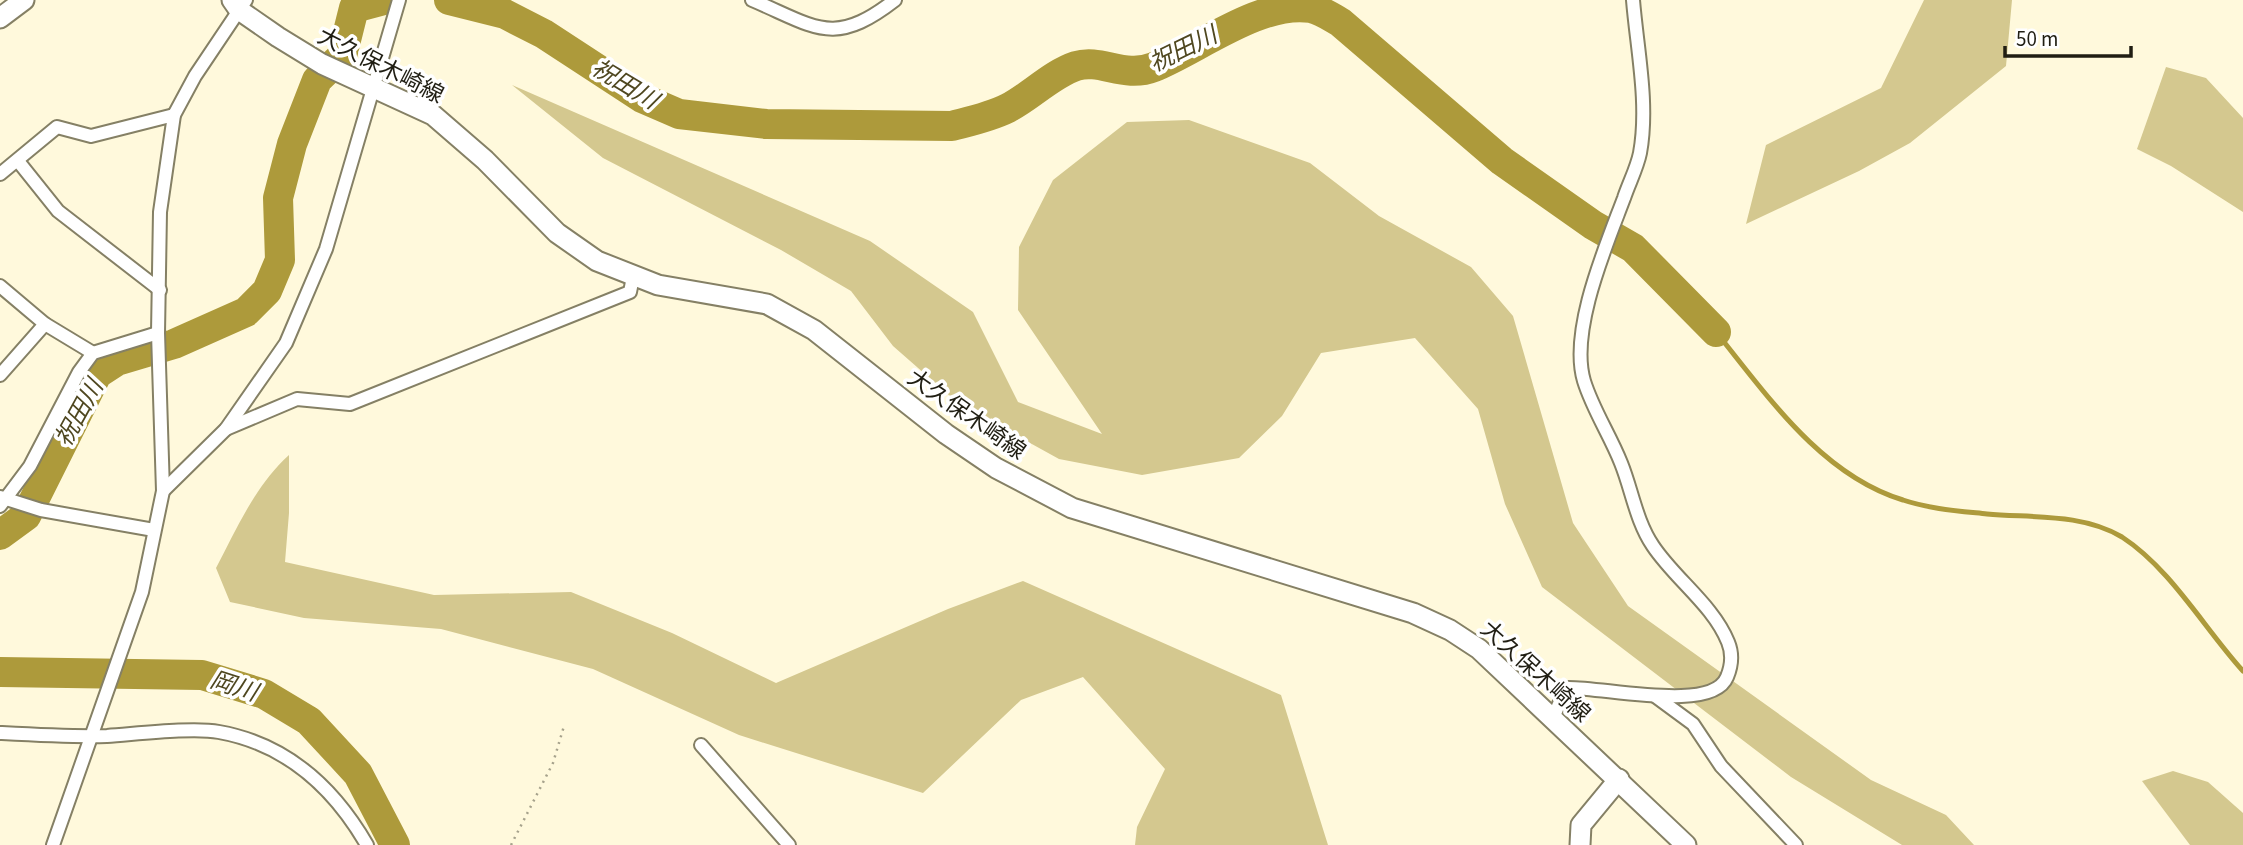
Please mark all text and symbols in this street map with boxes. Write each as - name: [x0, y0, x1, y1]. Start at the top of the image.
- scale bar: [2005, 14, 2131, 58]
- water label: 祝田川: [1143, 17, 1226, 81]
- street label: 大久保木崎線: [312, 19, 450, 111]
- text: 50 m: [2016, 24, 2058, 54]
- water label: 祝田川: [585, 51, 667, 120]
- street label: 大久保木崎線: [901, 361, 1033, 468]
- water label: 祝田川: [47, 371, 114, 453]
- street label: 大久保木崎線: [1473, 613, 1598, 730]
- water label: 岡川: [206, 662, 265, 711]

